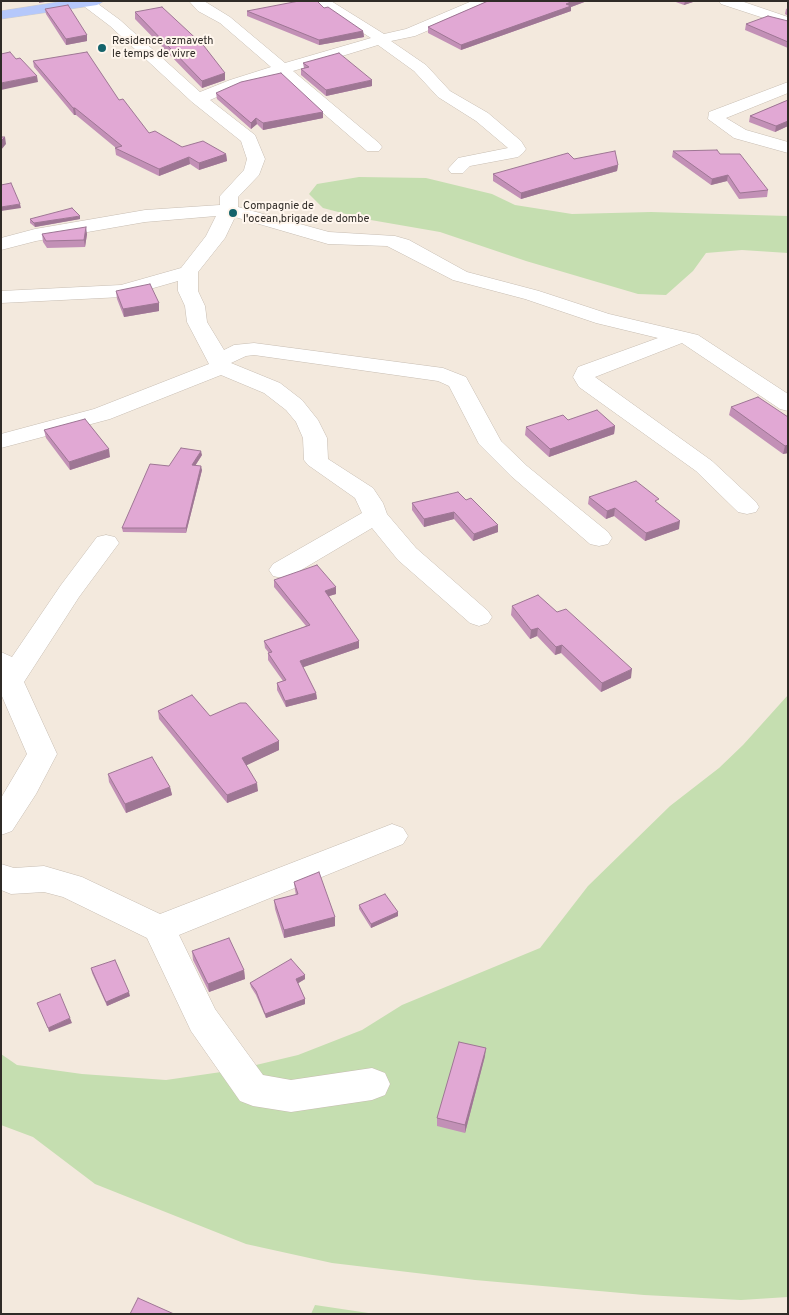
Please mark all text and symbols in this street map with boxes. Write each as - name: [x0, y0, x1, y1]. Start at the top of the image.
- place label: Residence azmaveth le temps de vivre: [112, 35, 213, 61]
- marker: Residence azmaveth le temps de vivre: [96, 42, 108, 54]
- place label: Compagnie de l'ocean,brigade de dombe: [243, 200, 369, 226]
- marker: Compagnie de l'ocean,brigade de dombe: [227, 207, 239, 219]

